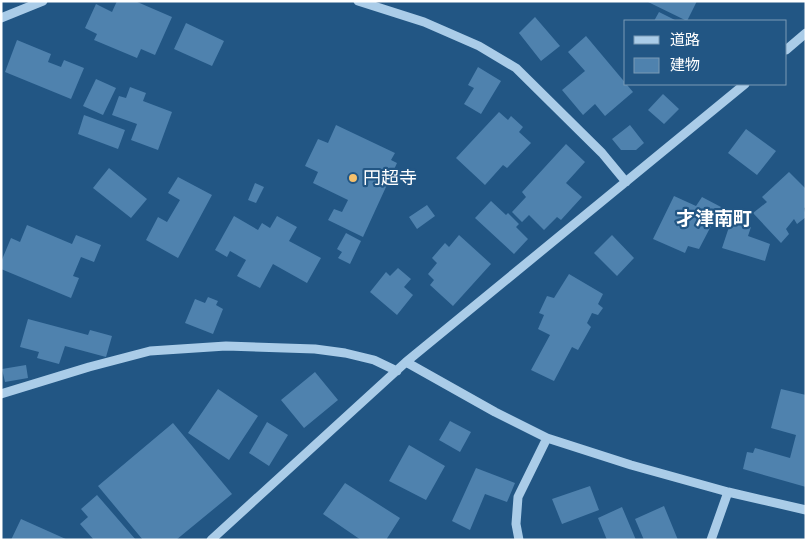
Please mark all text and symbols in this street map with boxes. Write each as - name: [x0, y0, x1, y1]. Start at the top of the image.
- legend: [624, 20, 787, 85]
- text: 道路: [670, 31, 700, 49]
- text: 建物: [670, 56, 700, 74]
- place label: 円超寺: [363, 167, 417, 189]
- marker: 円超寺: [347, 172, 359, 184]
- district label: 才津南町: [676, 207, 752, 230]

